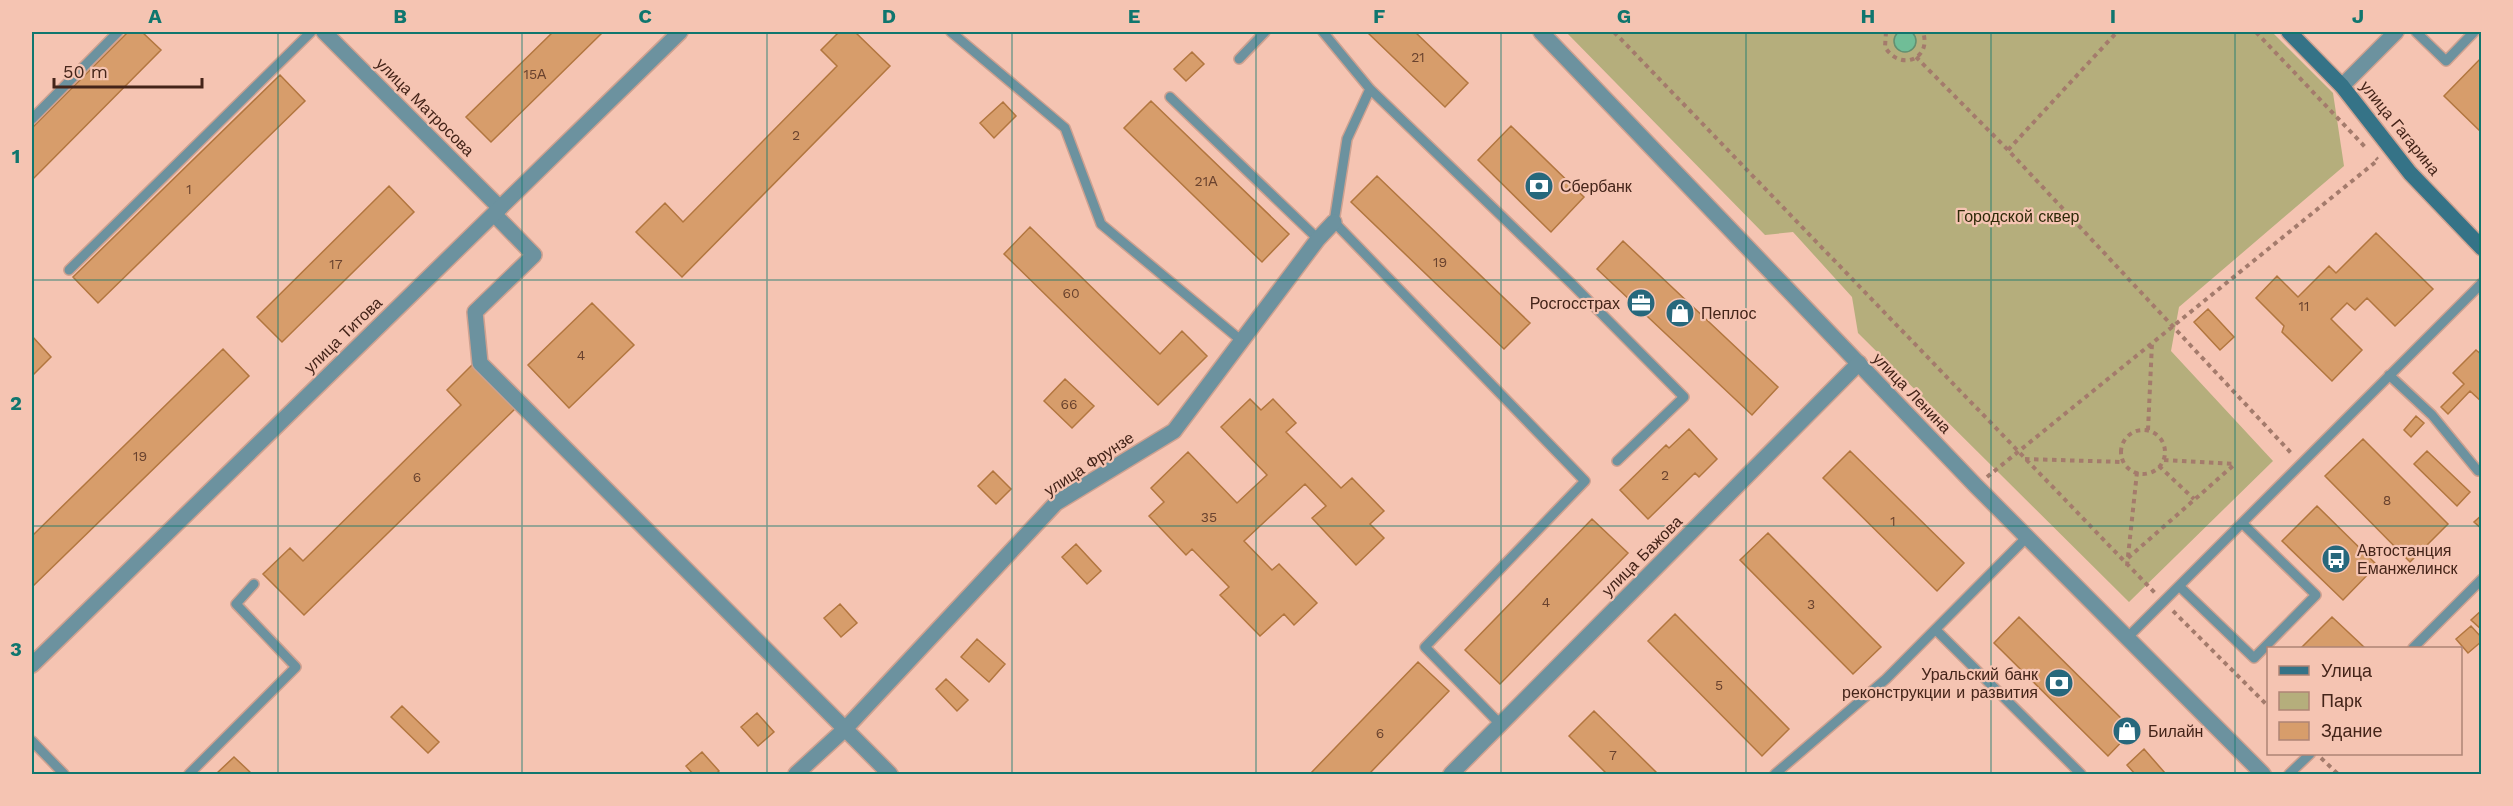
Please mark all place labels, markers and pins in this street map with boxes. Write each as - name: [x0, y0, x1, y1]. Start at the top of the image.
- bank icon: Сбербанк: [1523, 170, 1555, 202]
- place label: Сбербанк: [1560, 177, 1633, 196]
- office icon: Росгосстрах: [1625, 287, 1657, 319]
- place label: Росгосстрах: [1530, 294, 1620, 313]
- shop icon: Пеплос: [1664, 297, 1696, 329]
- place label: Пеплос: [1701, 304, 1756, 323]
- place label: Автостанция Еманжелинск: [2357, 541, 2459, 578]
- bus stop icon: Автостанция Еманжелинск: [2320, 543, 2352, 575]
- place label: Уральский банк реконструкции и развития: [1842, 665, 2039, 702]
- bank icon: Уральский банк реконструкции и развития: [2043, 667, 2075, 699]
- shop icon: Билайн: [2111, 715, 2143, 747]
- place label: Билайн: [2148, 722, 2203, 741]

